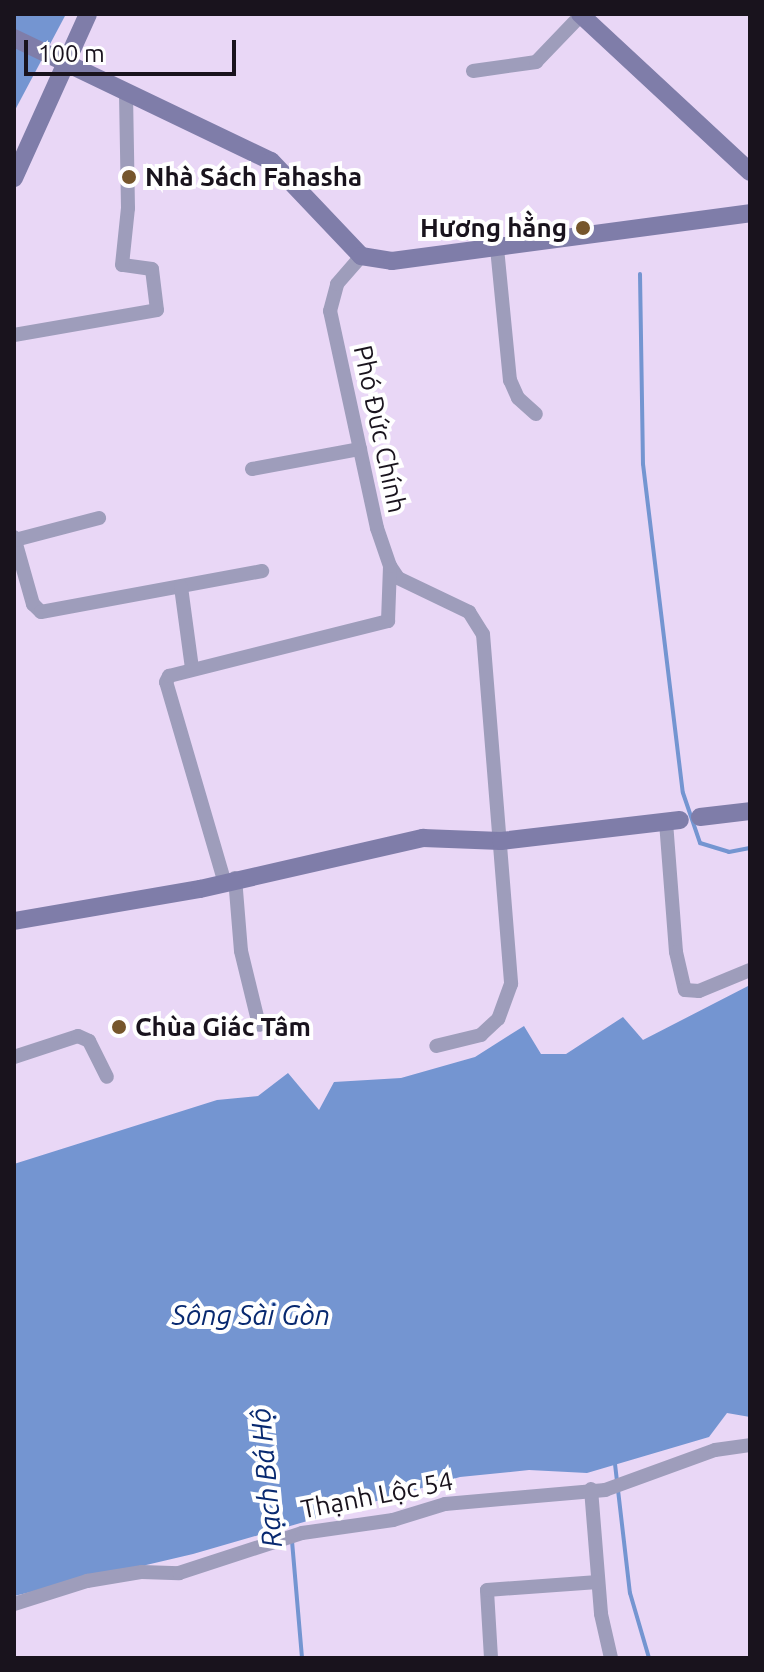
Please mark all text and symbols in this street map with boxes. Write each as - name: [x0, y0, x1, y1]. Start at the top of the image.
- scale bar: [28, 24, 240, 74]
- text: 100 m: [38, 40, 105, 67]
- place label: Nhà Sách Fahasha: [145, 161, 362, 193]
- marker: Nhà Sách Fahasha: [120, 168, 138, 186]
- place label: Hương hằng: [420, 212, 567, 244]
- marker: Hương hằng: [574, 219, 592, 237]
- street label: Phó Đức Chính: [347, 342, 413, 516]
- place label: Chùa Giác Tâm: [135, 1011, 311, 1043]
- marker: Chùa Giác Tâm: [110, 1018, 128, 1036]
- water label: Sông Sài Gòn: [172, 1298, 330, 1332]
- water label: Rạch Bá Hộ: [243, 1407, 289, 1549]
- street label: Thạnh Lộc 54: [298, 1465, 456, 1525]

